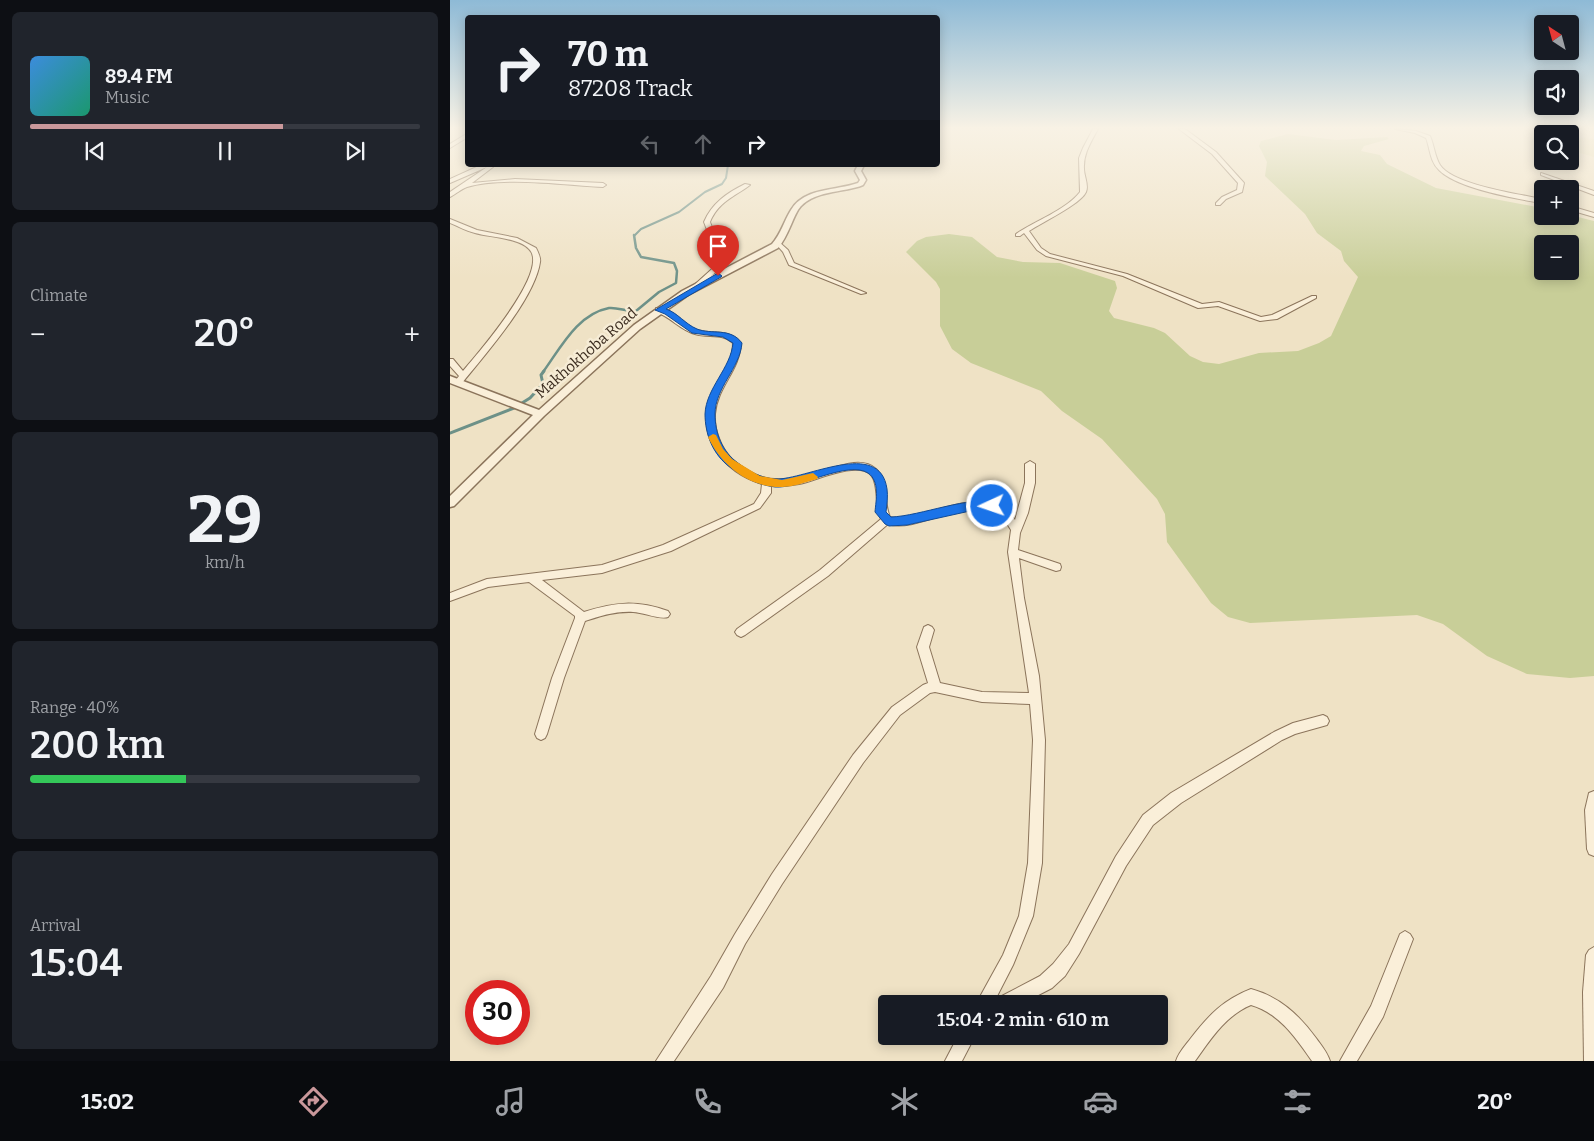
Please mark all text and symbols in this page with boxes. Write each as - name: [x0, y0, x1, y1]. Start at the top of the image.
- north arrow: [1534, 15, 1579, 60]
- map controls: [1534, 15, 1579, 280]
- text: 70 m: [568, 33, 648, 75]
- icon: right: [485, 35, 550, 100]
- text: 89.4 FM: [105, 65, 173, 88]
- button: sound: [1534, 70, 1579, 115]
- text: 87208 Track: [568, 75, 693, 102]
- text: Music: [105, 88, 150, 107]
- button: search: [1534, 125, 1579, 170]
- icon: left: [636, 130, 664, 158]
- icon: ahead: [689, 130, 717, 158]
- icon: right: [742, 130, 770, 158]
- icon: previous: [81, 137, 109, 165]
- icon: pause: [211, 137, 239, 165]
- icon: next: [341, 137, 369, 165]
- button: +: [1534, 180, 1579, 225]
- pin: [697, 225, 739, 276]
- icon: arrive: [704, 232, 732, 260]
- button: −: [1534, 235, 1579, 280]
- text: Climate: [30, 286, 88, 305]
- street label: Makhokhoba Road: [531, 304, 641, 402]
- text: 20°: [194, 310, 256, 356]
- text: −: [30, 318, 45, 351]
- text: +: [404, 318, 420, 351]
- position arrow: [965, 479, 1017, 531]
- text: 29: [187, 481, 263, 559]
- text: km/h: [205, 553, 245, 572]
- text: Range · 40%: [30, 698, 120, 717]
- text: 200 km: [30, 722, 165, 768]
- text: Arrival: [30, 916, 81, 935]
- text: 15:04: [30, 940, 122, 986]
- speed limit sign: 30: [465, 980, 530, 1045]
- text: 15:04 · 2 min · 610 m: [937, 1008, 1109, 1031]
- icon: directions: [296, 1084, 331, 1119]
- icon: music: [493, 1084, 528, 1119]
- icon: phone: [690, 1084, 725, 1119]
- icon: climate: [887, 1084, 922, 1119]
- icon: car: [1083, 1084, 1118, 1119]
- icon: filters: [1280, 1084, 1315, 1119]
- text: 15:02: [81, 1088, 134, 1115]
- text: 20°: [1477, 1088, 1513, 1115]

